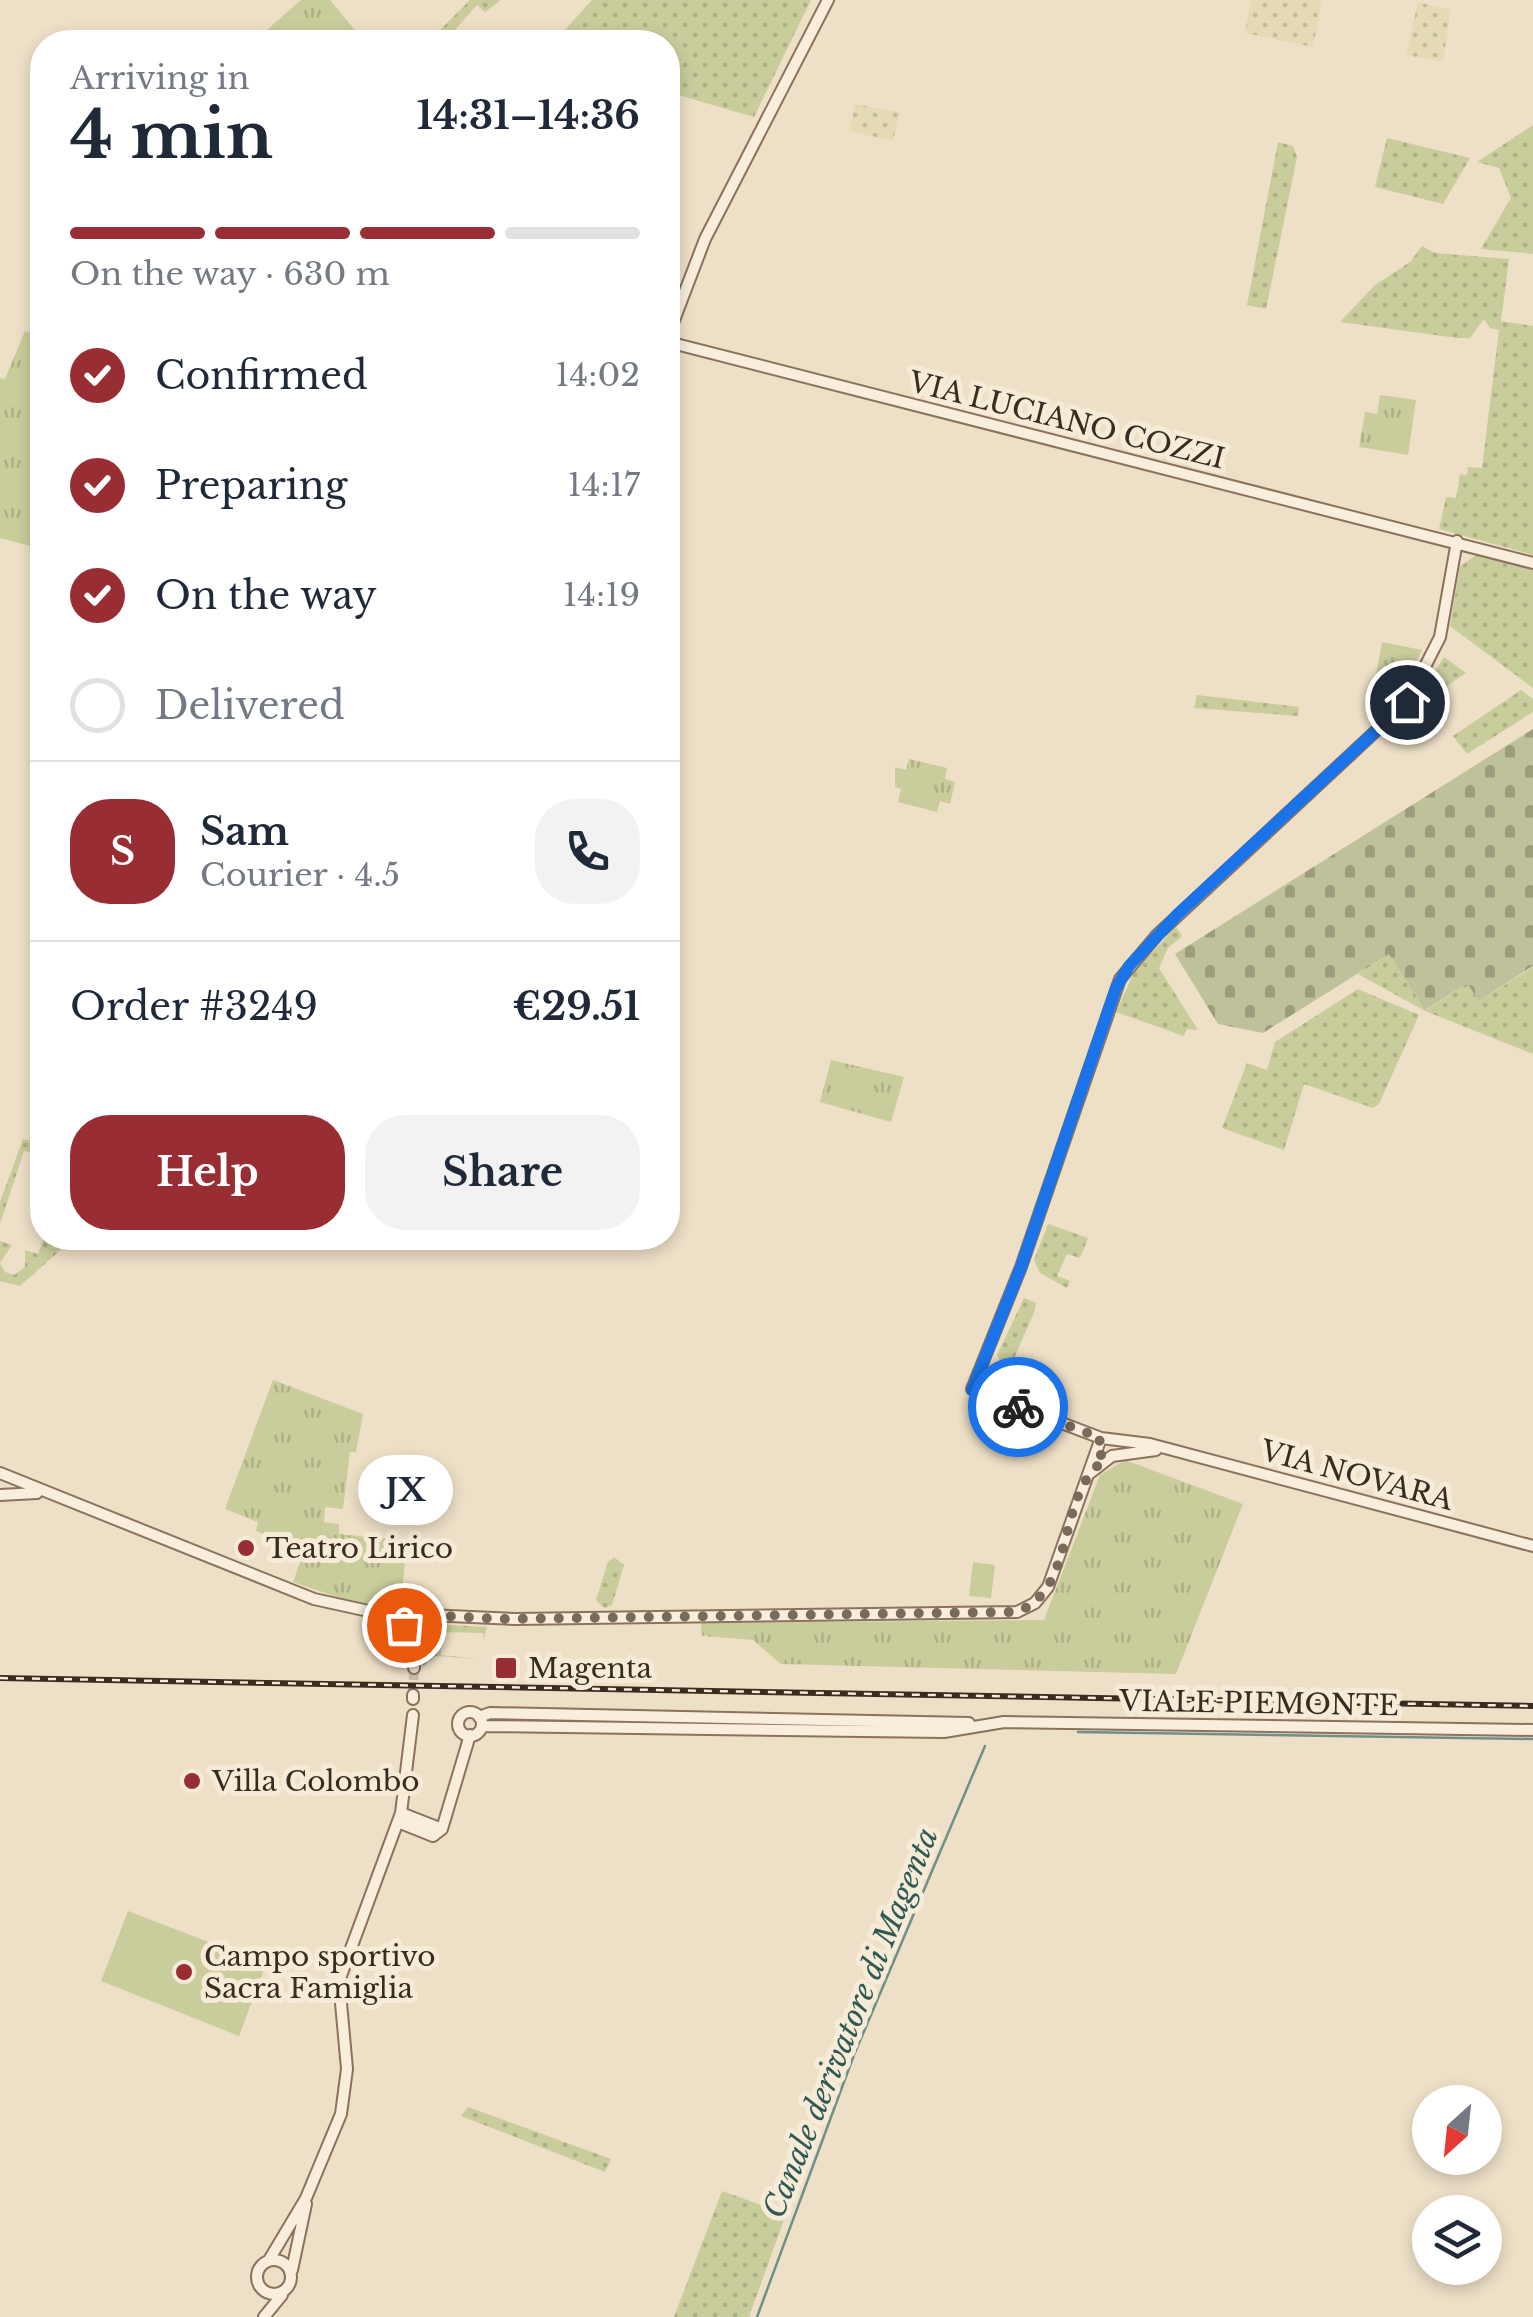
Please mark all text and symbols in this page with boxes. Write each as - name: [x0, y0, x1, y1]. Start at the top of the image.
- text: Arriving in: [70, 58, 249, 98]
- text: 14:31–14:36: [416, 92, 640, 139]
- text: 4 min: [70, 95, 273, 176]
- text: On the way · 630 m: [70, 254, 390, 294]
- icon: check: [70, 348, 125, 403]
- text: Confirmed: [155, 352, 368, 399]
- text: 14:02: [555, 355, 640, 395]
- street label: VIA LUCIANO COZZI: [904, 364, 1228, 477]
- icon: check: [70, 458, 125, 513]
- text: Preparing: [155, 462, 347, 509]
- text: 14:17: [568, 465, 640, 505]
- icon: check: [70, 568, 125, 623]
- text: On the way: [155, 572, 377, 619]
- text: 14:19: [563, 575, 640, 615]
- pin: [1365, 660, 1450, 745]
- icon: home: [1380, 675, 1435, 730]
- text: Delivered: [155, 682, 345, 729]
- button: phone: [535, 799, 640, 904]
- text: Sam: [200, 808, 289, 855]
- text: S: [110, 828, 135, 875]
- text: Courier · 4.5: [200, 855, 400, 895]
- text: Order #3249: [70, 983, 318, 1030]
- text: €29.51: [513, 983, 640, 1030]
- button: Help: [70, 1115, 345, 1230]
- button: Share: [365, 1115, 640, 1230]
- courier: [968, 1357, 1068, 1457]
- icon: bike: [991, 1380, 1046, 1435]
- street label: VIA NOVARA: [1256, 1433, 1457, 1518]
- callout: JX: [356, 1455, 452, 1525]
- text: JX: [385, 1470, 426, 1510]
- place label: Teatro Lirico: [266, 1531, 453, 1566]
- marker: Teatro Lirico: [235, 1537, 257, 1559]
- pin: [362, 1583, 447, 1668]
- icon: bag: [377, 1598, 432, 1653]
- place label: Magenta: [528, 1651, 653, 1686]
- marker: Magenta: [493, 1655, 519, 1681]
- street label: VIALE PIEMONTE: [1118, 1684, 1399, 1723]
- place label: Villa Colombo: [211, 1764, 420, 1799]
- marker: Villa Colombo: [181, 1770, 203, 1792]
- water label: Canale derivatore di Magenta: [755, 1822, 946, 2223]
- place label: Campo sportivo Sacra Famiglia: [204, 1939, 436, 2006]
- marker: Campo sportivo Sacra Famiglia: [173, 1961, 195, 1983]
- north arrow: [1412, 2085, 1502, 2175]
- map controls: [1412, 2085, 1502, 2285]
- button: layers: [1412, 2195, 1502, 2285]

